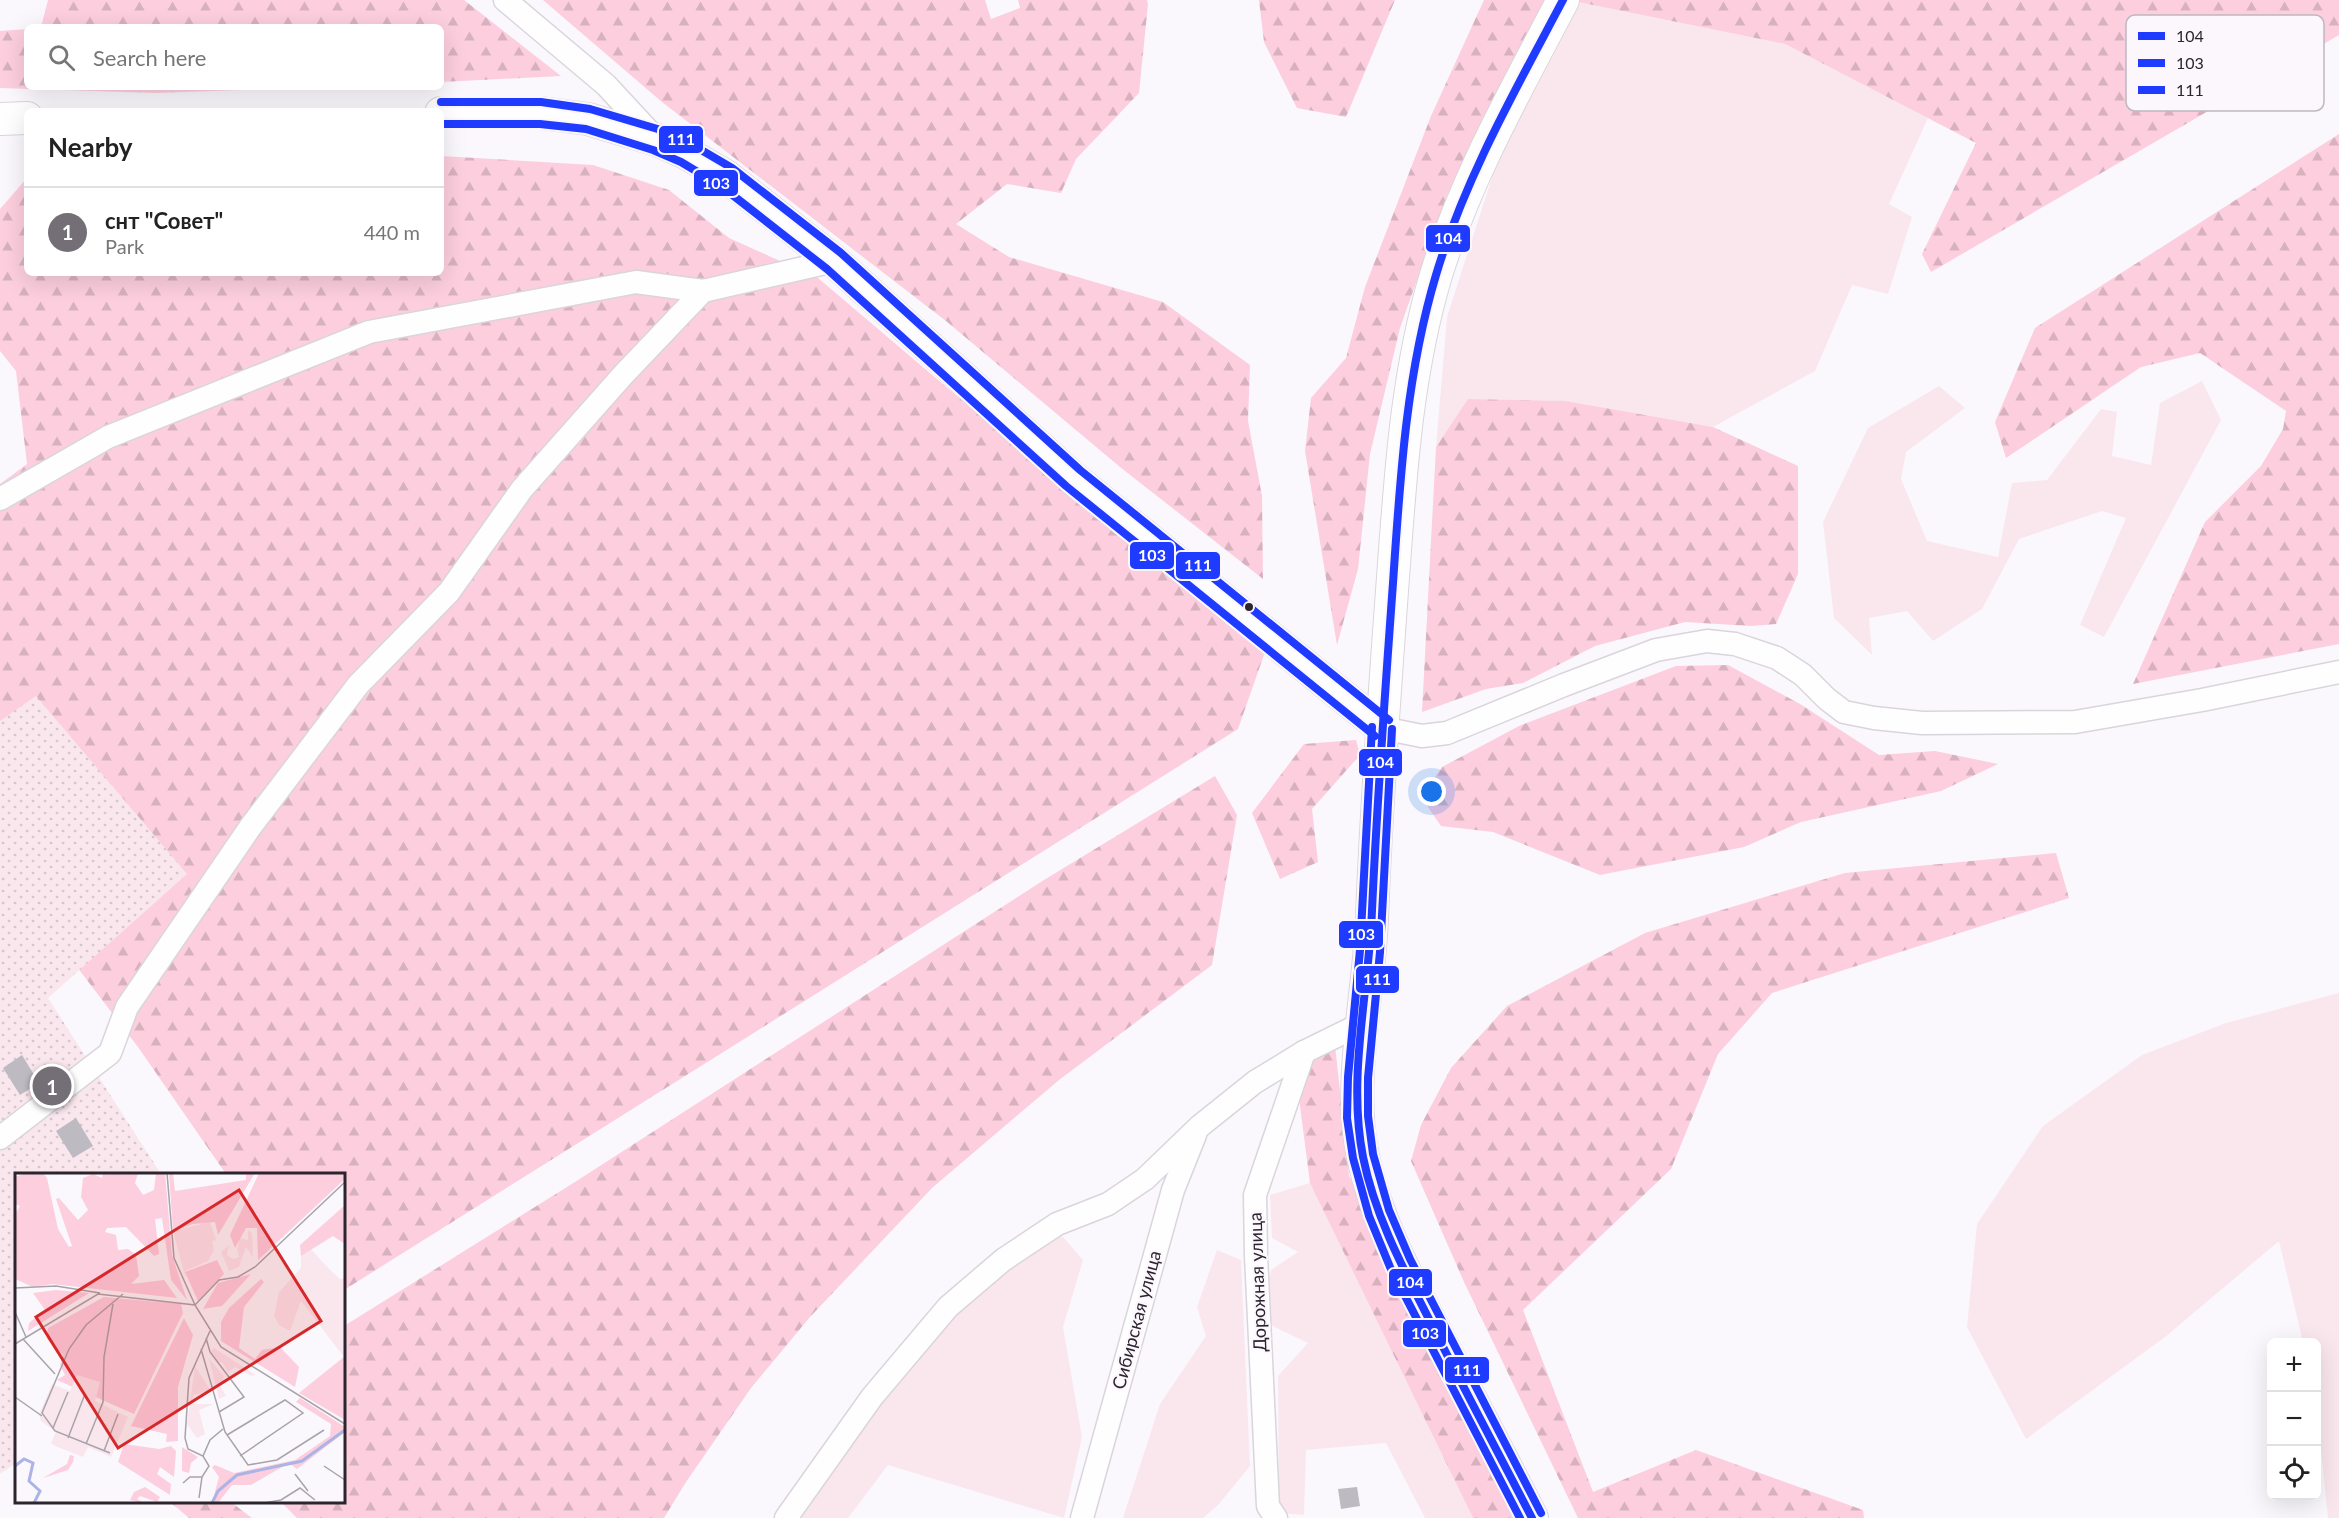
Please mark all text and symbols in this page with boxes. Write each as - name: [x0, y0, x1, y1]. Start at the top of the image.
- legend: [2126, 15, 2324, 111]
- search box: [24, 24, 444, 90]
- text: 104: [2176, 26, 2204, 45]
- icon: search: [45, 41, 78, 74]
- text: Search here: [93, 44, 206, 71]
- text: 103: [2176, 53, 2204, 72]
- text: 111: [2176, 80, 2204, 99]
- line badge: 111: [658, 125, 704, 154]
- text: 111: [667, 129, 695, 148]
- text: Nearby: [48, 131, 133, 163]
- line badge: 103: [693, 169, 739, 197]
- text: 103: [702, 173, 730, 192]
- text: снт "Совет": [105, 207, 223, 234]
- text: 1: [62, 220, 73, 244]
- text: 440 m: [364, 220, 420, 244]
- line badge: 104: [1425, 224, 1471, 253]
- text: 104: [1434, 228, 1462, 247]
- text: Park: [105, 234, 144, 258]
- line badge: 103: [1129, 541, 1175, 570]
- text: 103: [1138, 545, 1166, 564]
- line badge: 111: [1175, 551, 1221, 580]
- text: 111: [1184, 555, 1212, 574]
- unlabelled marker: [1243, 601, 1255, 613]
- line badge: 104: [1358, 748, 1403, 777]
- text: 104: [1366, 752, 1394, 771]
- your location: [1417, 777, 1446, 806]
- line badge: 103: [1338, 920, 1384, 949]
- text: 103: [1347, 924, 1375, 943]
- line badge: 111: [1355, 965, 1400, 994]
- text: 111: [1363, 969, 1391, 988]
- pin: 1: [32, 1064, 72, 1108]
- inset map: [15, 1173, 345, 1503]
- street label: Дорожная улица: [1244, 1212, 1270, 1352]
- street label: Сибирская улица: [1107, 1248, 1165, 1392]
- line badge: 104: [1388, 1268, 1433, 1297]
- text: 104: [1396, 1272, 1424, 1291]
- line badge: 103: [1402, 1319, 1447, 1348]
- text: 103: [1411, 1323, 1439, 1342]
- map controls: [2267, 1338, 2321, 1500]
- button: +: [2267, 1338, 2321, 1392]
- line badge: 111: [1444, 1356, 1490, 1384]
- text: 111: [1453, 1360, 1481, 1379]
- button: −: [2267, 1392, 2321, 1446]
- button: locate: [2267, 1446, 2321, 1500]

